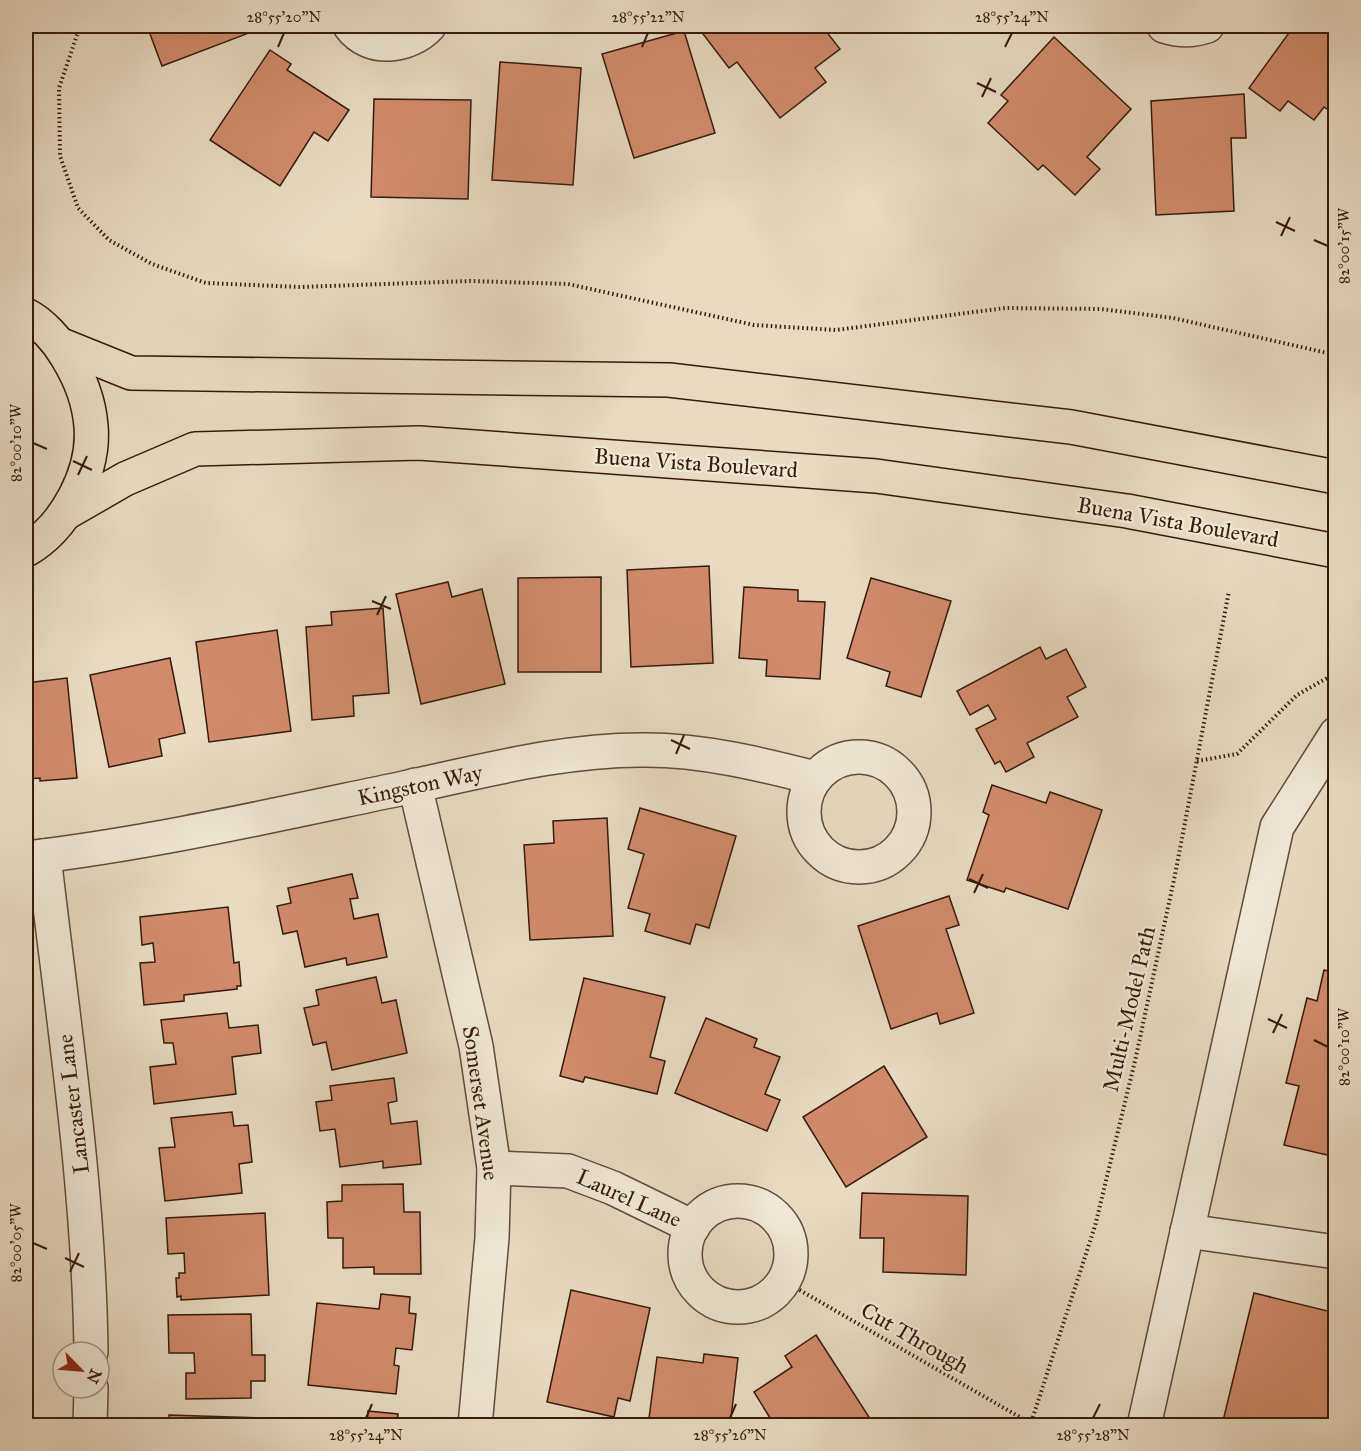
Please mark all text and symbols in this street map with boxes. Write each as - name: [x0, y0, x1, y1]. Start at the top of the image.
- text: 28°55'20"N: [247, 8, 321, 26]
- text: 28°55'22"N: [612, 8, 685, 26]
- text: 28°55'24"N: [975, 8, 1049, 26]
- text: 82°00'15"W: [1335, 207, 1353, 284]
- text: 82°00'10"W: [7, 403, 25, 482]
- street label: Buena Vista Boulevard: [593, 442, 799, 484]
- street label: Buena Vista Boulevard: [1075, 491, 1281, 553]
- street label: Kingston Way: [355, 758, 485, 811]
- street label: Multi-Model Path: [1097, 924, 1161, 1094]
- text: 82°00'10"W: [1335, 1007, 1353, 1086]
- street label: Somerset Avenue: [457, 1024, 505, 1182]
- street label: Lancaster Lane: [51, 1033, 95, 1175]
- street label: Laurel Lane: [572, 1163, 686, 1233]
- text: 82°00'05"W: [7, 1203, 25, 1282]
- street label: Cut Through: [856, 1296, 974, 1380]
- north arrow: [51, 1340, 111, 1400]
- text: N: [82, 1366, 106, 1387]
- text: 28°55'24"N: [329, 1426, 403, 1444]
- text: 28°55'26"N: [693, 1426, 767, 1444]
- text: 28°55'28"N: [1056, 1426, 1130, 1444]

